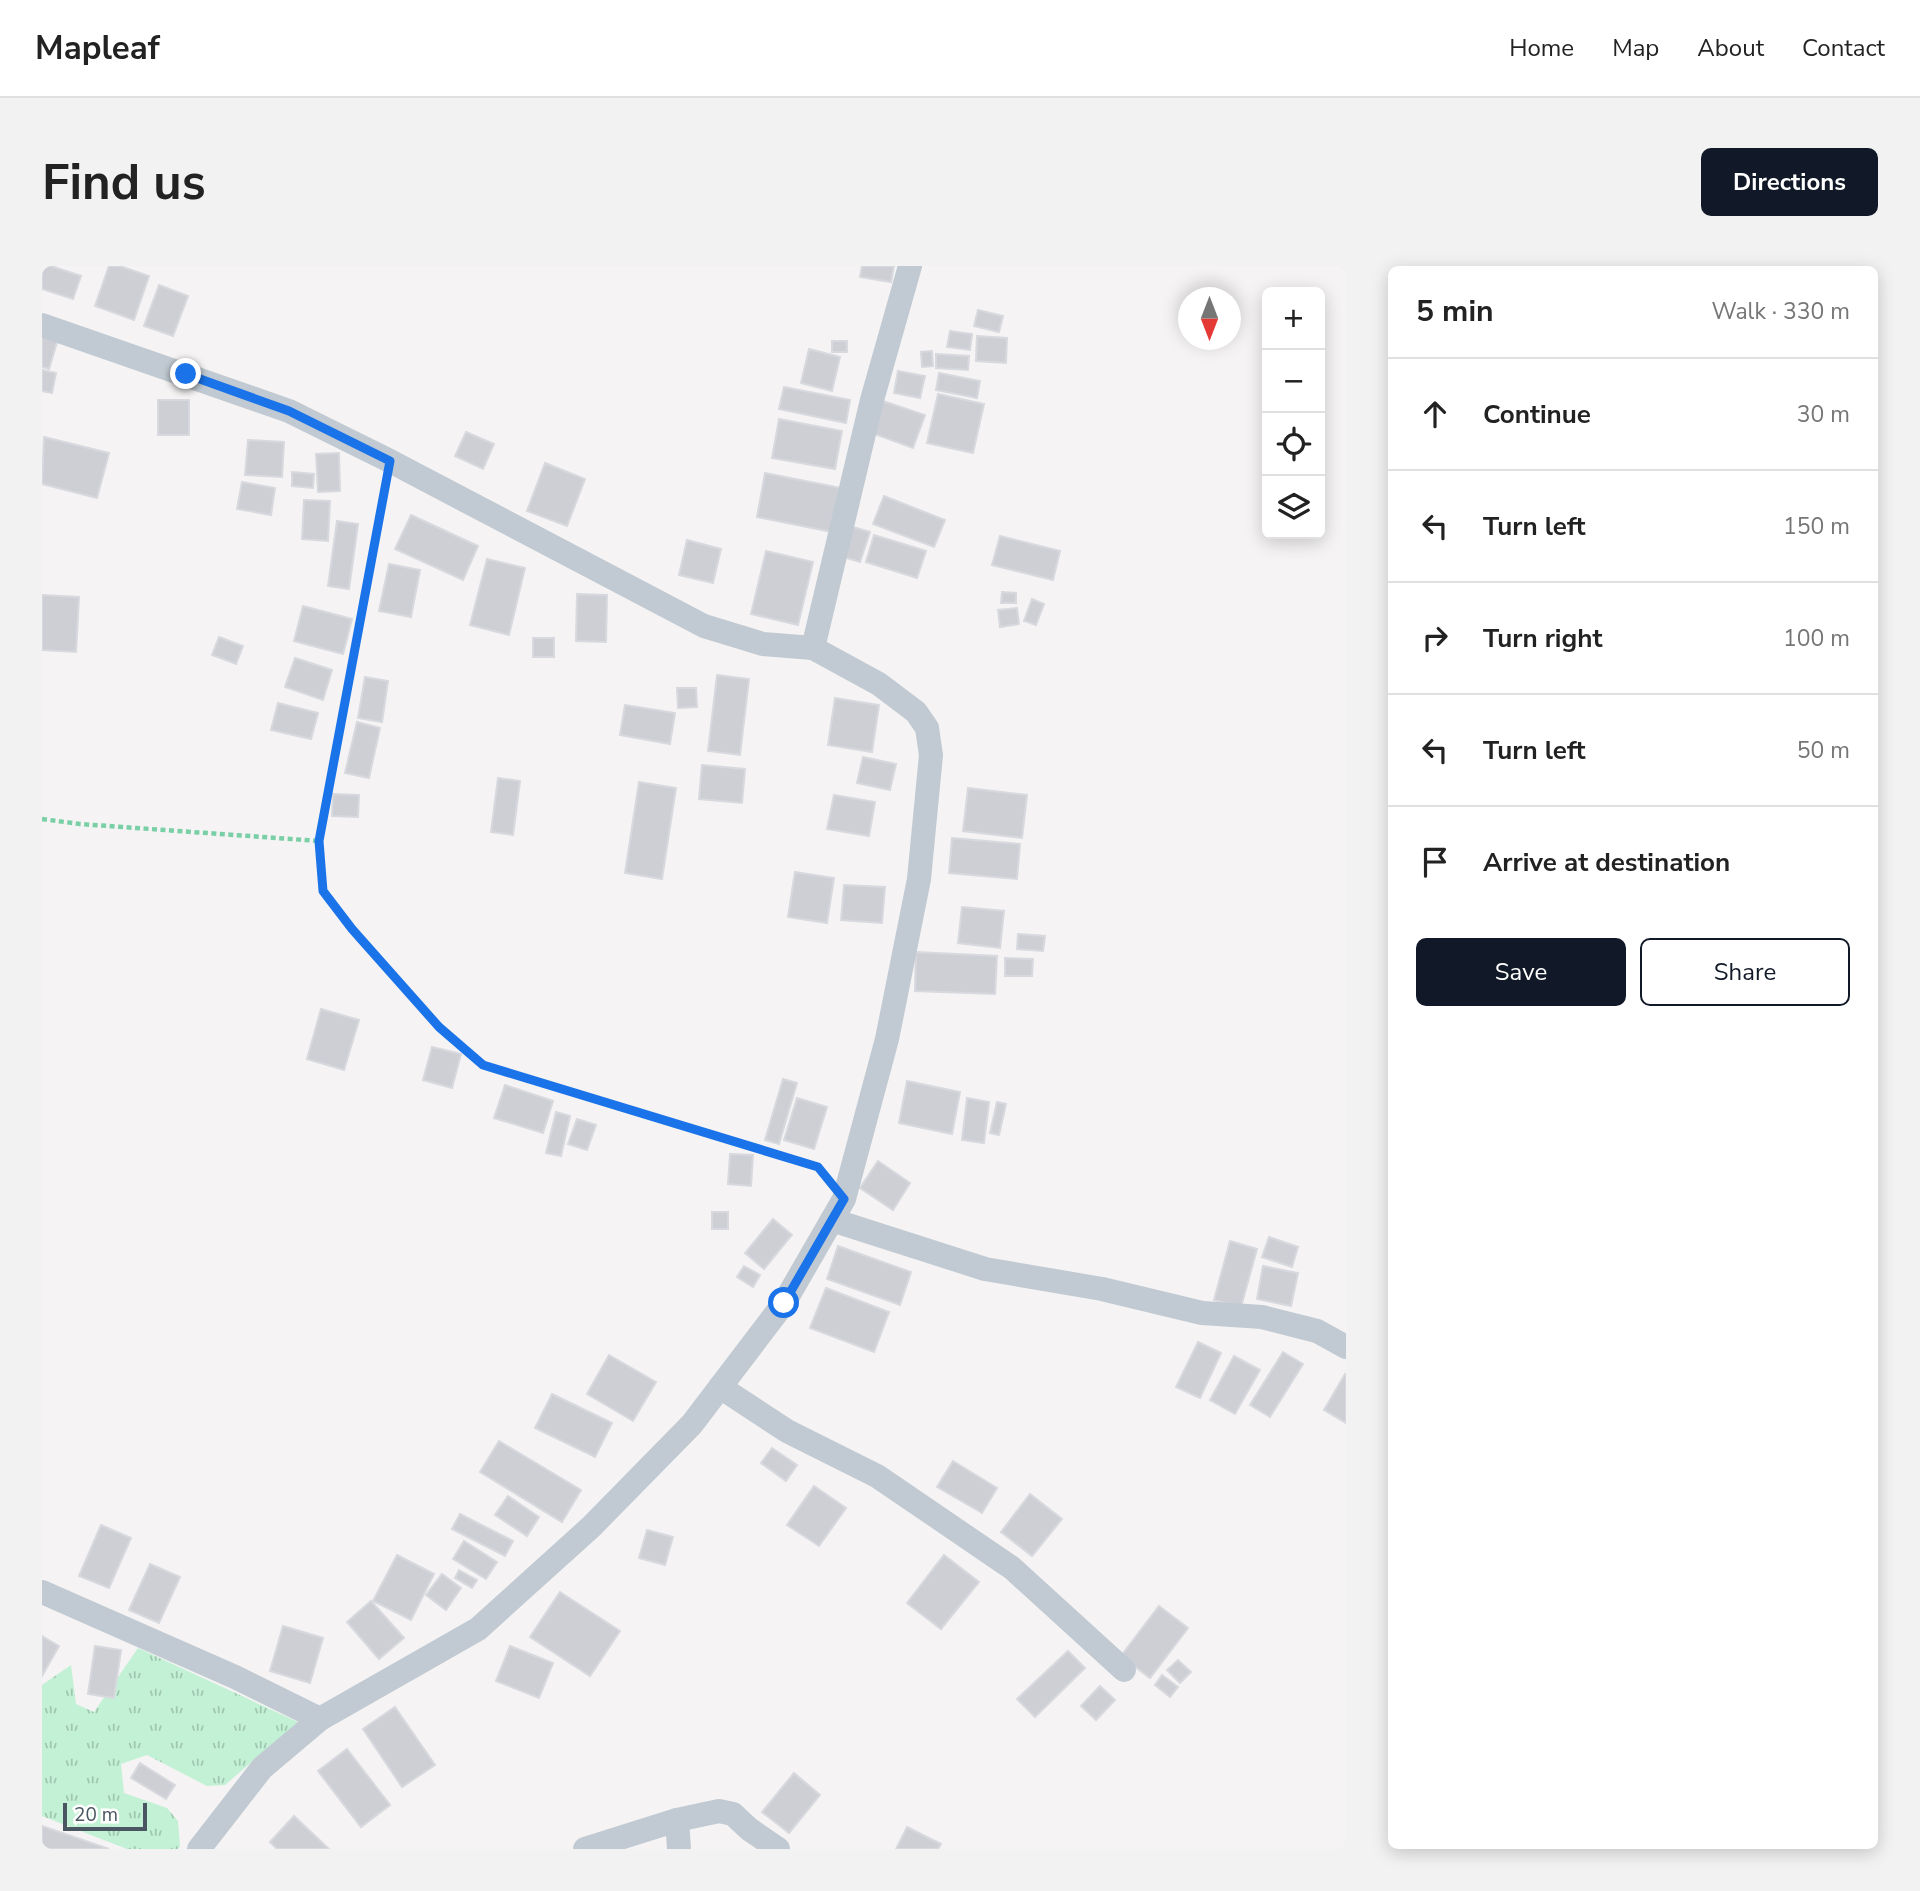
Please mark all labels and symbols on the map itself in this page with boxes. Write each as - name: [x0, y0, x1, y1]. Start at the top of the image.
- north arrow: [1178, 287, 1241, 350]
- route end: [170, 358, 201, 389]
- route start: [768, 1287, 799, 1318]
- scale bar: [63, 1800, 147, 1832]

